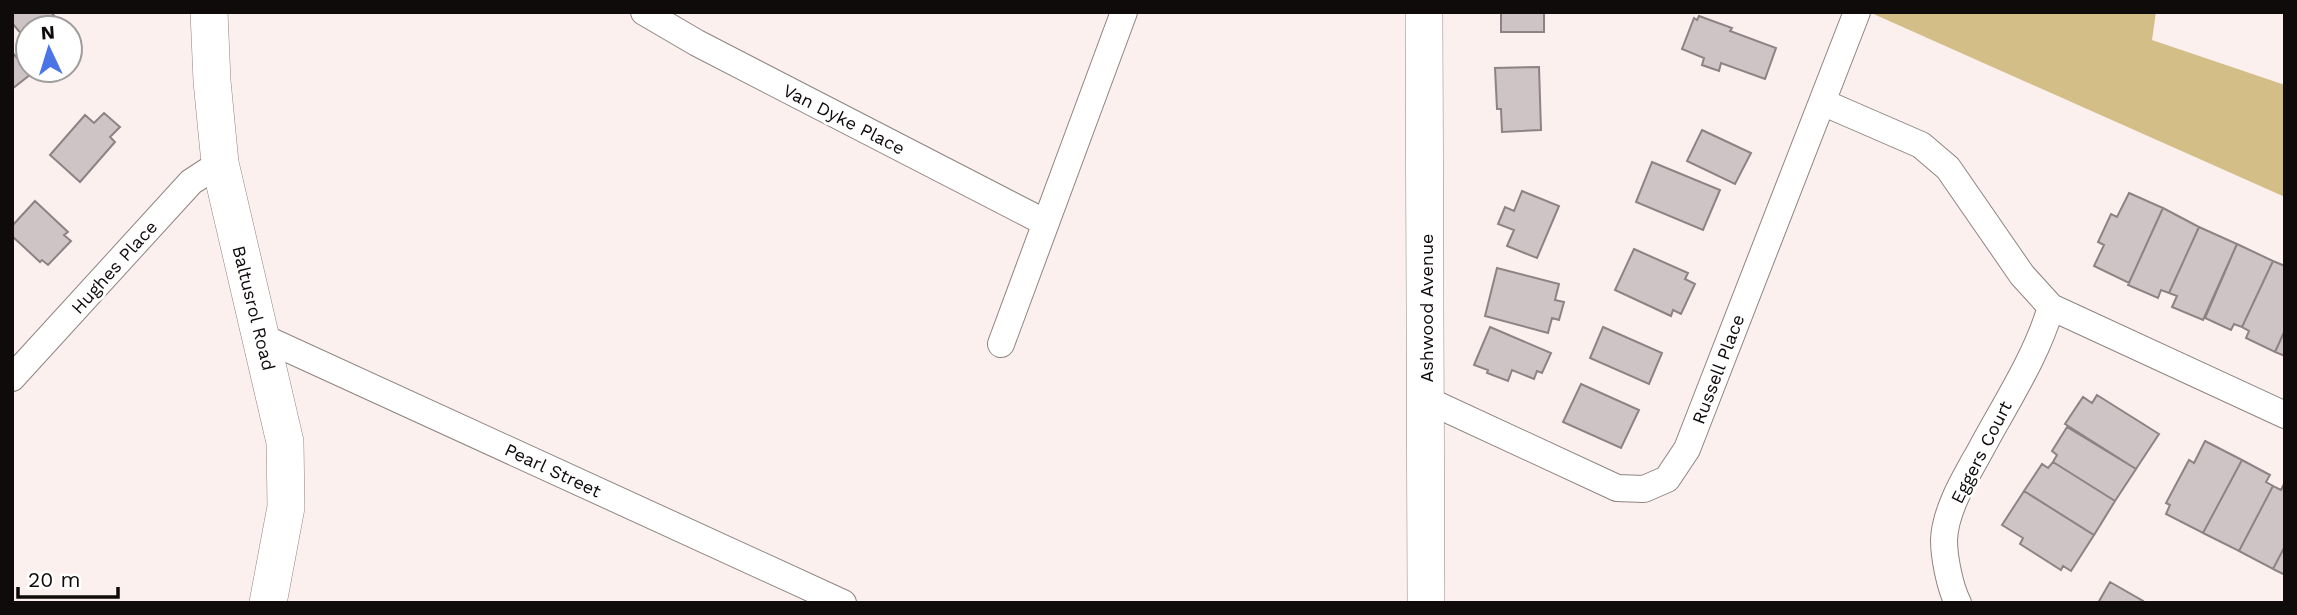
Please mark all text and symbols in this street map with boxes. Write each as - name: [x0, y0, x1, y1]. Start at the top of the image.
- north arrow: [14, 14, 84, 84]
- text: N: [40, 21, 56, 45]
- street label: Van Dyke Place: [780, 79, 908, 159]
- street label: Hughes Place: [67, 216, 161, 318]
- street label: Ashwood Avenue: [1416, 233, 1437, 383]
- street label: Baltusrol Road: [228, 243, 280, 373]
- street label: Russell Place: [1687, 311, 1749, 427]
- street label: Eggers Court: [1946, 397, 2016, 507]
- street label: Pearl Street: [501, 439, 605, 502]
- scale bar: [18, 556, 117, 600]
- text: 20 m: [28, 567, 80, 592]

